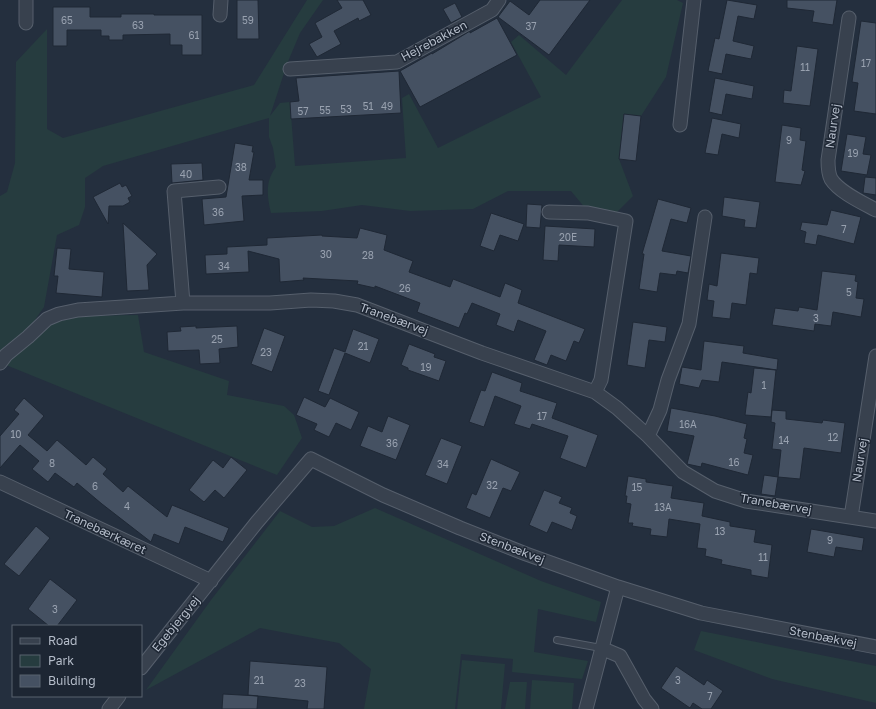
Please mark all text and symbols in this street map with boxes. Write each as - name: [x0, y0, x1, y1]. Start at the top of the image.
- house number: 65: [61, 14, 73, 26]
- house number: 59: [242, 14, 254, 26]
- street label: Hejrebakken: [398, 17, 469, 64]
- house number: 63: [132, 19, 144, 31]
- house number: 37: [525, 20, 537, 32]
- house number: 61: [189, 29, 200, 41]
- house number: 17: [861, 57, 871, 69]
- house number: 11: [800, 61, 810, 73]
- house number: 51: [363, 100, 373, 112]
- house number: 49: [381, 100, 393, 112]
- house number: 53: [340, 103, 352, 115]
- street label: Naurvej: [822, 103, 843, 149]
- house number: 55: [319, 104, 331, 116]
- house number: 57: [297, 105, 309, 117]
- house number: 9: [786, 134, 792, 146]
- house number: 19: [848, 147, 858, 159]
- house number: 38: [235, 161, 247, 173]
- house number: 40: [180, 168, 192, 180]
- house number: 36: [212, 206, 224, 218]
- house number: 7: [841, 223, 847, 235]
- house number: 20E: [559, 231, 577, 243]
- house number: 30: [320, 248, 332, 260]
- house number: 28: [362, 249, 374, 261]
- house number: 34: [218, 260, 230, 272]
- house number: 26: [399, 282, 411, 294]
- house number: 5: [846, 286, 852, 298]
- street label: Tranebærvej: [358, 299, 431, 338]
- house number: 3: [813, 312, 819, 324]
- house number: 25: [211, 333, 223, 345]
- house number: 21: [358, 340, 368, 352]
- house number: 23: [260, 346, 272, 358]
- house number: 19: [421, 361, 431, 373]
- house number: 1: [762, 379, 767, 391]
- house number: 17: [537, 410, 547, 422]
- house number: 16A: [679, 418, 697, 430]
- house number: 10: [10, 428, 22, 440]
- house number: 12: [828, 431, 839, 443]
- house number: 14: [779, 434, 789, 446]
- house number: 36: [386, 437, 398, 449]
- street label: Naurvej: [849, 437, 870, 483]
- house number: 16: [729, 456, 739, 468]
- house number: 8: [49, 457, 55, 469]
- house number: 34: [437, 458, 449, 470]
- house number: 32: [486, 479, 498, 491]
- house number: 6: [92, 480, 98, 492]
- house number: 15: [632, 481, 643, 493]
- street label: Tranebærvej: [739, 490, 813, 517]
- house number: 4: [124, 500, 130, 512]
- house number: 13A: [654, 501, 672, 513]
- street label: Tranebærkæret: [61, 506, 149, 557]
- house number: 13: [715, 525, 725, 537]
- street label: Stenbækvej: [477, 528, 547, 567]
- house number: 9: [827, 534, 833, 546]
- house number: 11: [758, 551, 768, 563]
- street label: Egebjergvej: [148, 593, 203, 655]
- house number: 3: [52, 603, 58, 615]
- street label: Stenbækvej: [788, 623, 858, 650]
- legend: [12, 625, 142, 697]
- text: Road: [48, 633, 77, 648]
- text: Park: [48, 653, 74, 668]
- text: Building: [48, 673, 96, 688]
- house number: 21: [254, 674, 264, 686]
- house number: 3: [675, 674, 681, 686]
- house number: 23: [294, 677, 306, 689]
- house number: 7: [707, 690, 713, 702]

